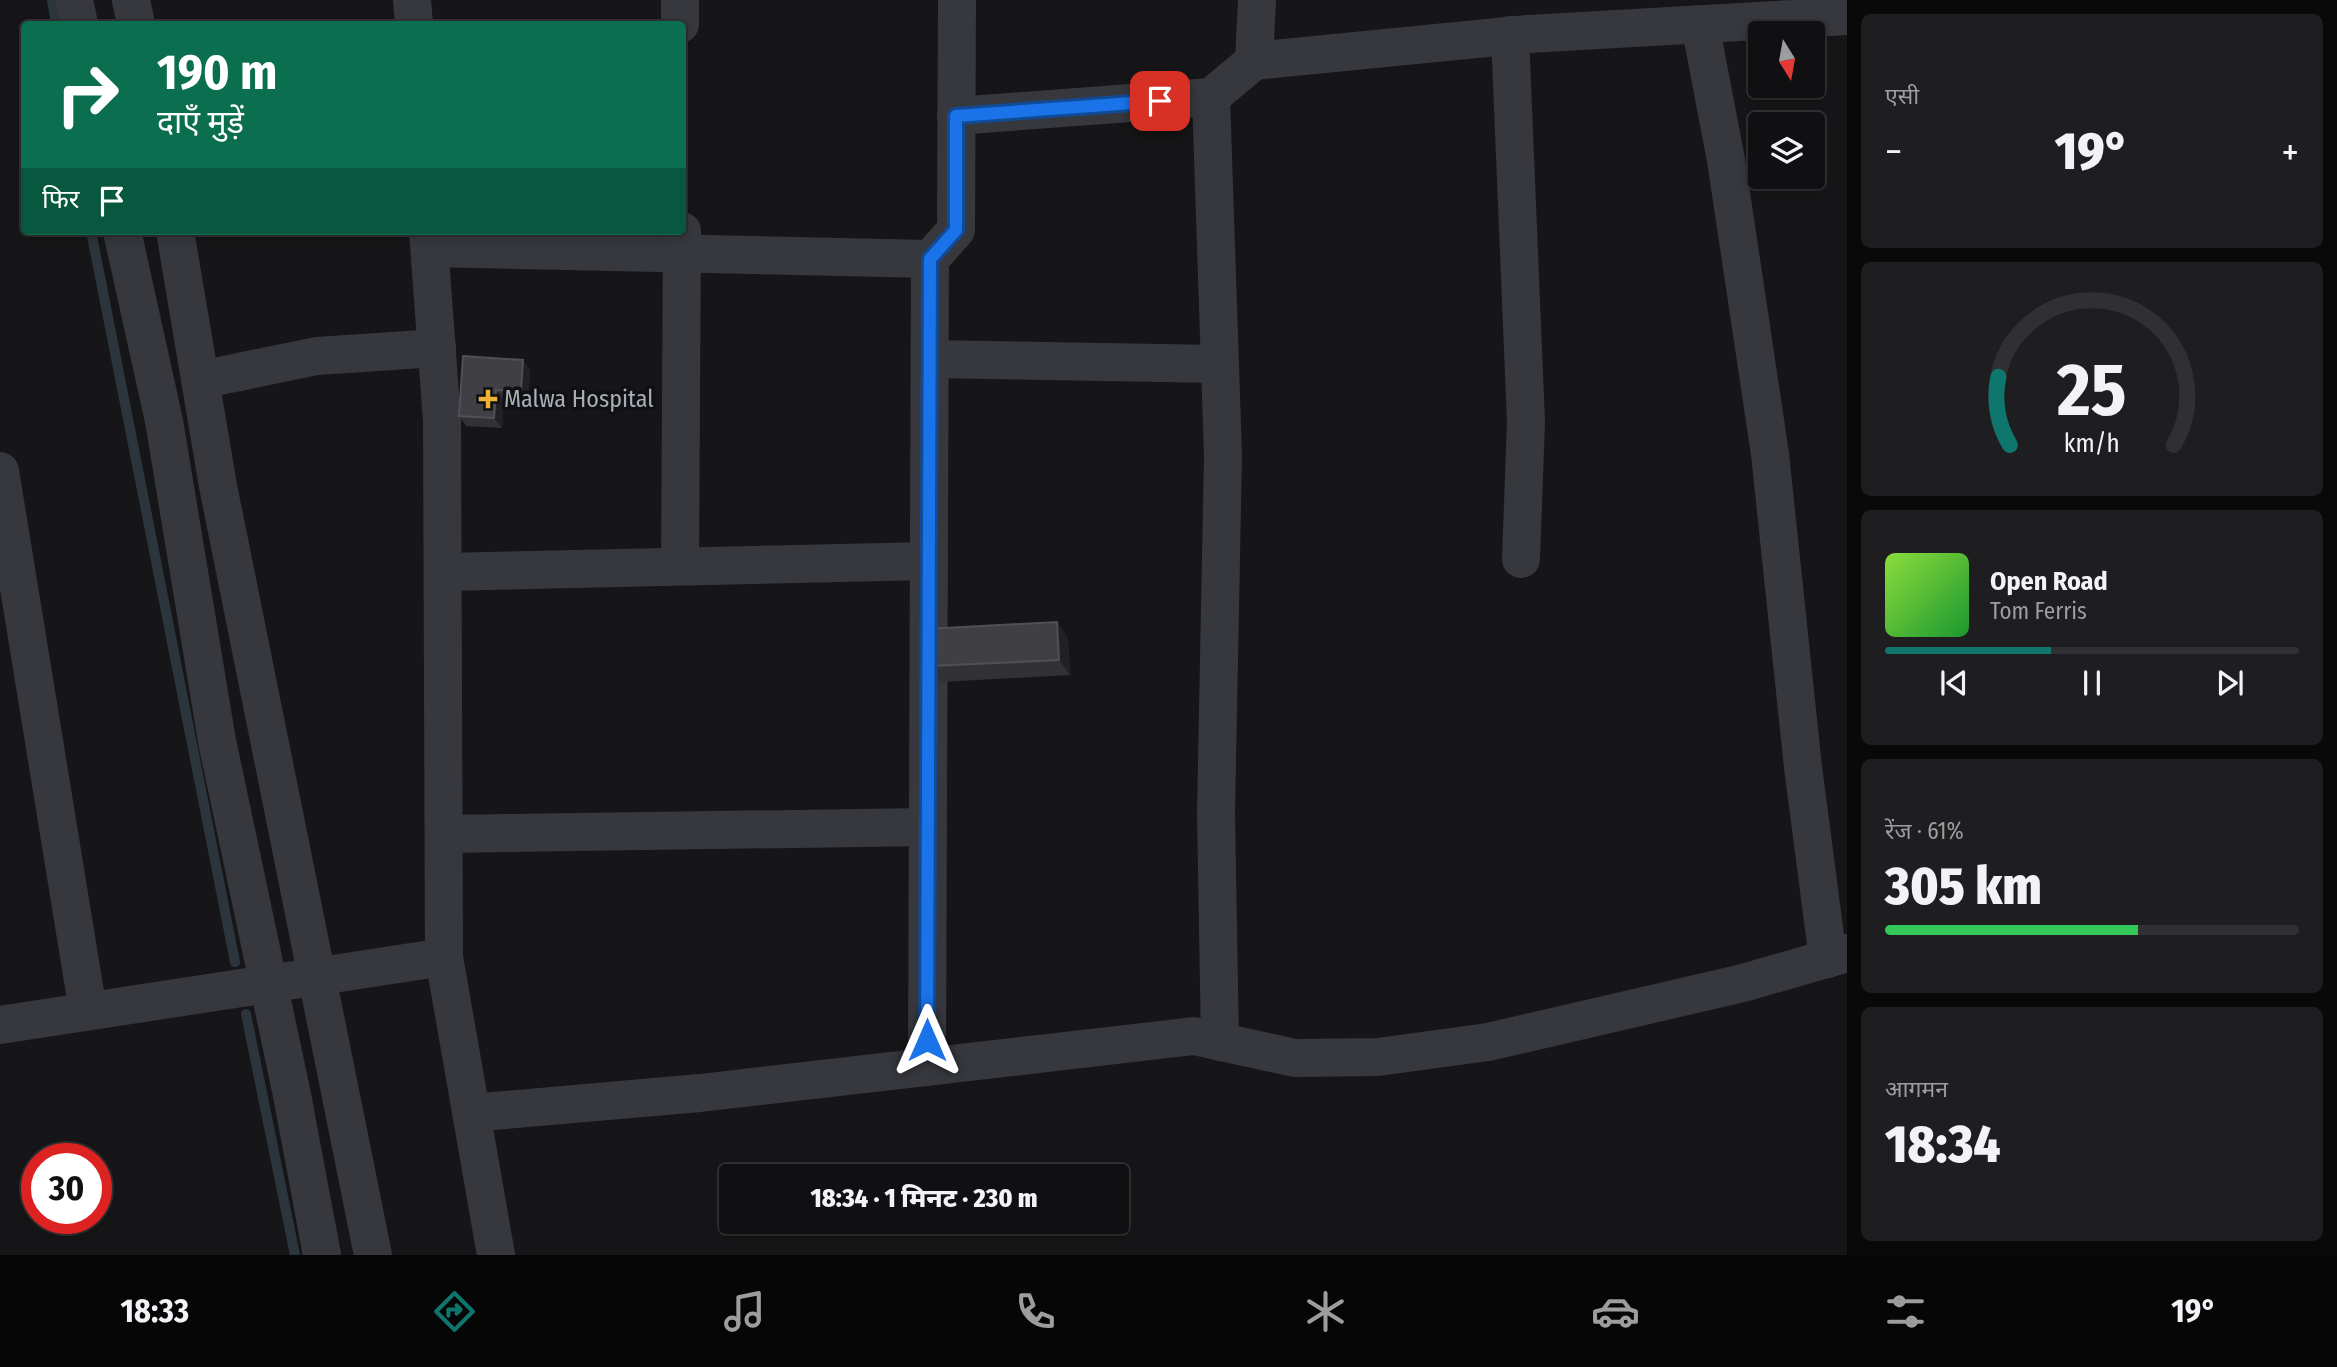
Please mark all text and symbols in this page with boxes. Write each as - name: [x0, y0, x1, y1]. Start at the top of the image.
- north arrow: [1748, 21, 1825, 98]
- map controls: [1748, 21, 1825, 189]
- text: 190 m: [157, 43, 277, 102]
- icon: right: [42, 49, 133, 140]
- pin: [1130, 71, 1190, 131]
- icon: arrive: [1141, 82, 1179, 120]
- text: एसी: [1885, 82, 1919, 110]
- text: दाएँ मुड़ें: [157, 103, 244, 141]
- button: layers: [1748, 112, 1825, 189]
- text: 19°: [2055, 120, 2129, 183]
- text: −: [1885, 129, 1902, 175]
- text: +: [2282, 129, 2299, 175]
- icon: arrive: [93, 182, 131, 220]
- text: फिर: [42, 184, 79, 215]
- text: 25: [2056, 348, 2127, 435]
- place label: Malwa Hospital: [504, 385, 654, 413]
- marker: Malwa Hospital: [478, 389, 498, 409]
- text: km/h: [2064, 429, 2120, 459]
- text: Open Road: [1990, 566, 2108, 597]
- text: Tom Ferris: [1990, 597, 2087, 625]
- icon: previous: [1935, 664, 1973, 702]
- icon: pause: [2073, 664, 2111, 702]
- icon: next: [2211, 664, 2249, 702]
- text: रेंज · 61%: [1885, 817, 1964, 845]
- text: 305 km: [1885, 855, 2042, 918]
- position arrow: [890, 1003, 964, 1077]
- text: आगमन: [1885, 1075, 1948, 1103]
- text: 18:34: [1885, 1113, 2001, 1176]
- speed limit sign: 30: [21, 1143, 112, 1234]
- text: 18:34 · 1 मिनट · 230 m: [810, 1183, 1038, 1214]
- icon: directions: [430, 1287, 479, 1336]
- icon: music: [720, 1287, 769, 1336]
- icon: phone: [1011, 1287, 1060, 1336]
- icon: climate: [1301, 1287, 1350, 1336]
- icon: car: [1591, 1287, 1640, 1336]
- icon: filters: [1881, 1287, 1930, 1336]
- text: 18:33: [121, 1292, 189, 1330]
- text: 19°: [2171, 1292, 2216, 1330]

